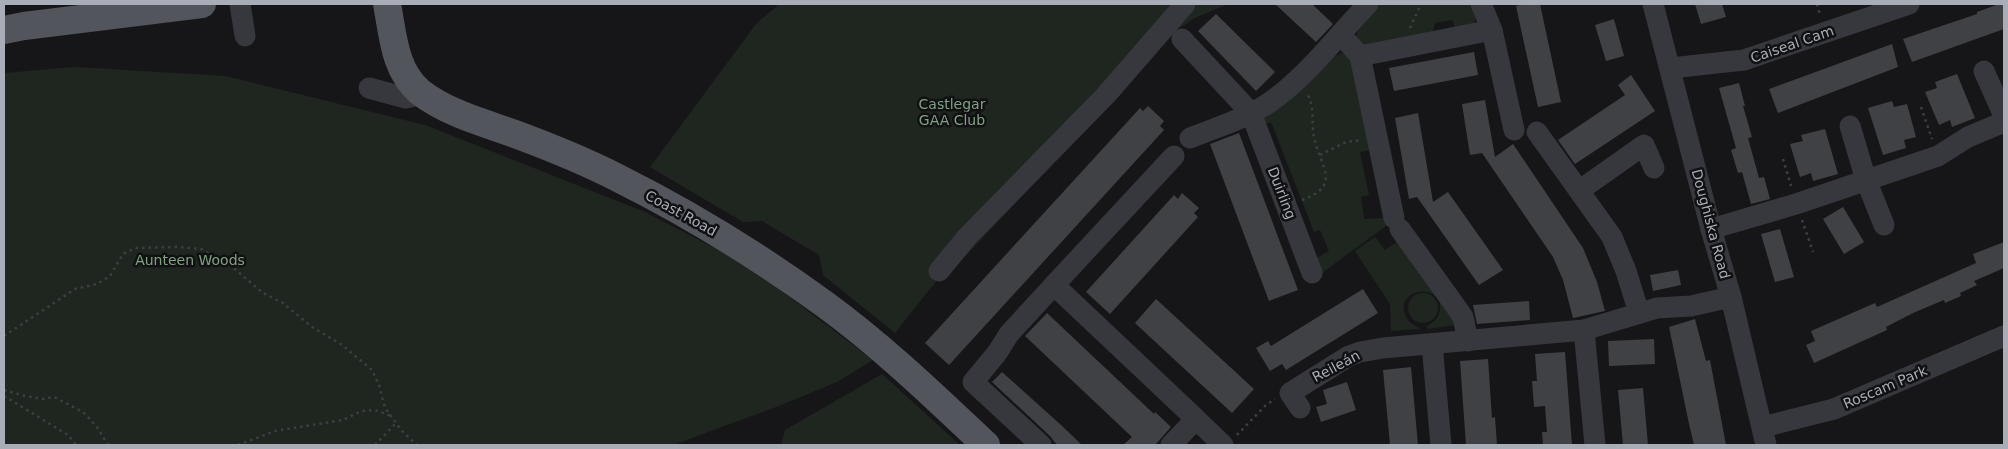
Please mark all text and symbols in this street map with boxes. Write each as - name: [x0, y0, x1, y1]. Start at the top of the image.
- street label: Caiseal Cam: [1748, 22, 1836, 66]
- park label: Castlegar GAA Club: [919, 96, 986, 128]
- street label: Duirling: [1265, 165, 1299, 221]
- street label: Doughiska Road: [1689, 167, 1733, 281]
- street label: Coast Road: [642, 187, 720, 239]
- park label: Aunteen Woods: [135, 252, 245, 268]
- street label: Reileán: [1309, 347, 1363, 385]
- street label: Roscam Park: [1841, 362, 1930, 412]

